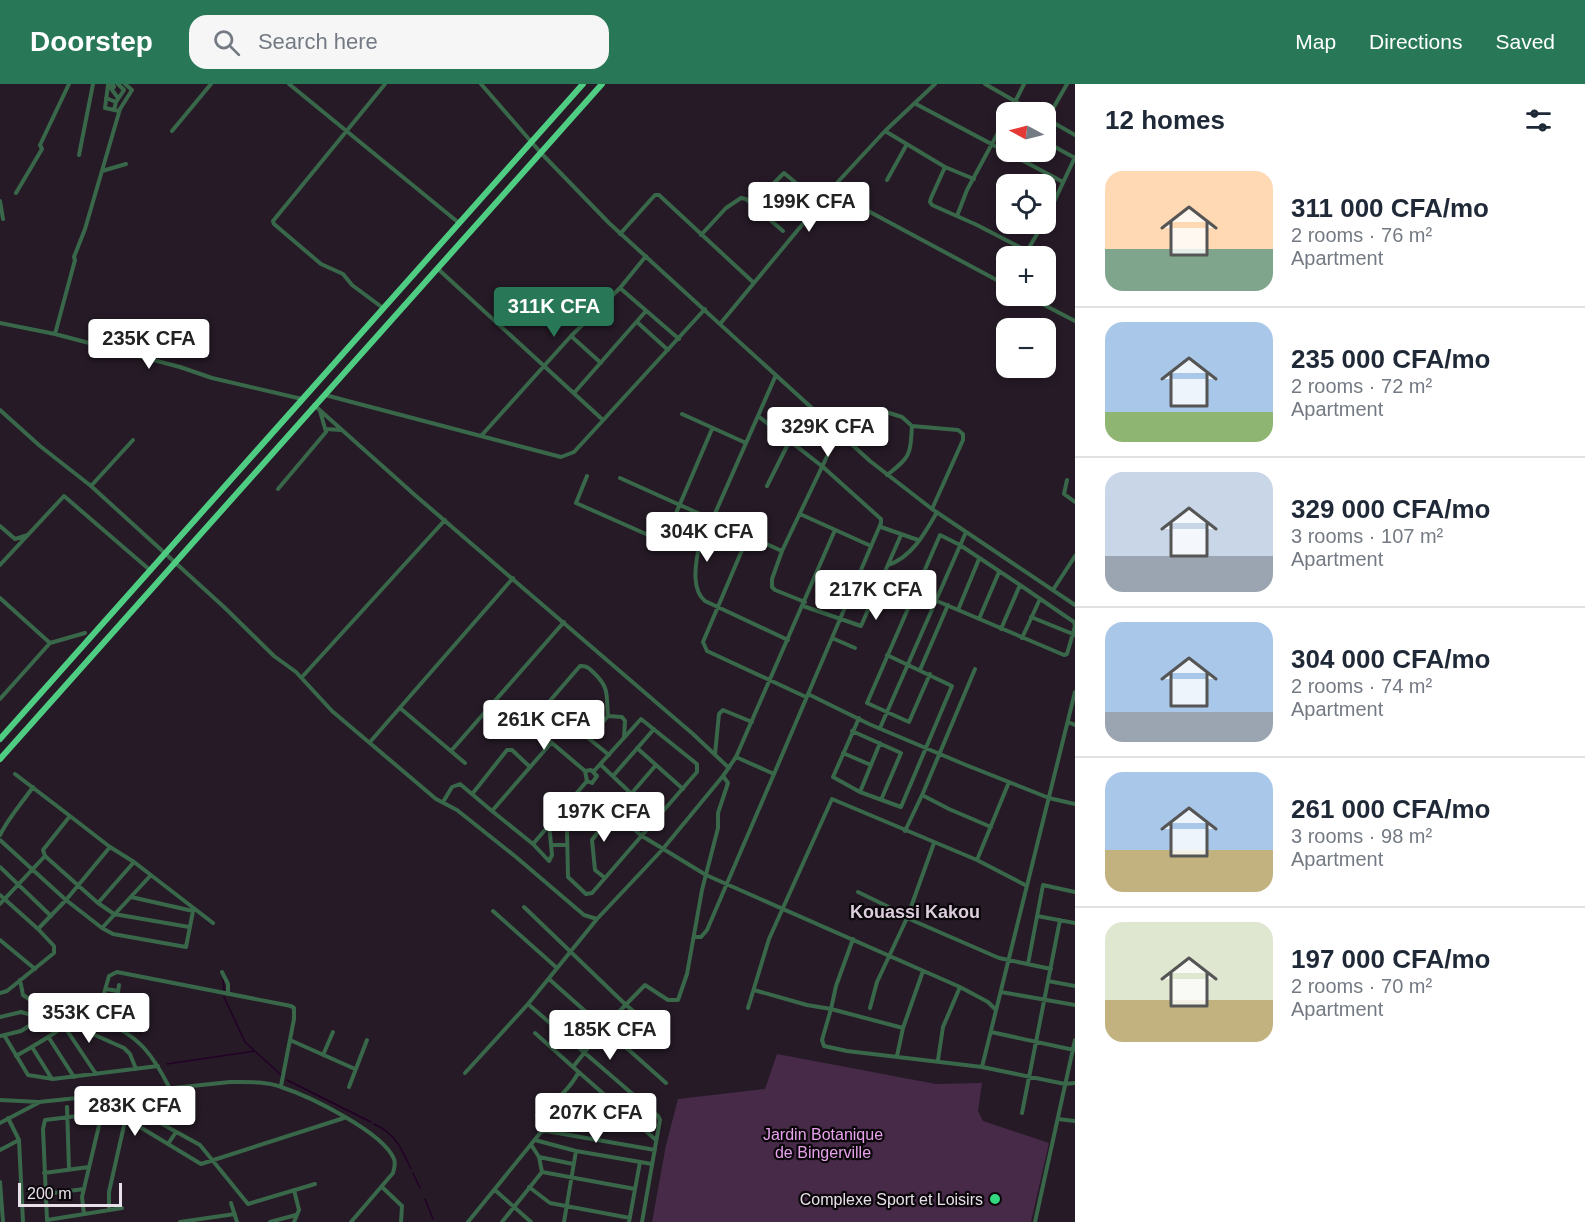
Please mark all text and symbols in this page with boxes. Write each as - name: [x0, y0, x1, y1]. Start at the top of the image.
- search box: [189, 15, 609, 69]
- text: Doorstep: [30, 26, 153, 57]
- icon: search: [210, 26, 243, 59]
- text: Search here: [258, 29, 378, 54]
- text: Map: [1295, 30, 1336, 53]
- text: Directions: [1369, 30, 1462, 53]
- text: Saved: [1495, 30, 1555, 53]
- north arrow: [996, 102, 1056, 162]
- map controls: [996, 102, 1056, 378]
- icon: filters: [1522, 104, 1555, 137]
- text: 12 homes: [1105, 105, 1225, 135]
- button: locate: [996, 174, 1056, 234]
- pin: 199K CFA: [747, 182, 871, 233]
- text: 199K CFA: [762, 190, 856, 212]
- text: 311 000 CFA/mo: [1291, 193, 1489, 223]
- icon: home: [1153, 195, 1225, 267]
- text: 2 rooms · 76 m²: [1291, 224, 1432, 246]
- button: +: [996, 246, 1056, 306]
- text: Apartment: [1291, 247, 1383, 269]
- pin: 311K CFA: [492, 287, 616, 338]
- text: 311K CFA: [508, 295, 600, 317]
- button: −: [996, 318, 1056, 378]
- pin: 235K CFA: [87, 319, 211, 370]
- text: 235K CFA: [102, 327, 196, 349]
- text: 235 000 CFA/mo: [1291, 344, 1490, 374]
- icon: home: [1153, 346, 1225, 418]
- text: 2 rooms · 72 m²: [1291, 375, 1432, 397]
- text: Apartment: [1291, 398, 1383, 420]
- pin: 329K CFA: [766, 407, 890, 458]
- text: 329K CFA: [781, 415, 875, 437]
- text: 329 000 CFA/mo: [1291, 494, 1490, 524]
- icon: home: [1153, 496, 1225, 568]
- pin: 304K CFA: [645, 512, 769, 563]
- text: 304K CFA: [660, 520, 754, 542]
- text: 3 rooms · 107 m²: [1291, 525, 1443, 547]
- text: Apartment: [1291, 548, 1383, 570]
- pin: 217K CFA: [814, 570, 938, 621]
- text: 217K CFA: [829, 578, 923, 600]
- text: 304 000 CFA/mo: [1291, 644, 1490, 674]
- icon: home: [1153, 646, 1225, 718]
- text: 2 rooms · 74 m²: [1291, 675, 1432, 697]
- text: Apartment: [1291, 698, 1383, 720]
- pin: 261K CFA: [482, 700, 606, 751]
- text: 261K CFA: [497, 708, 591, 730]
- pin: 197K CFA: [542, 792, 666, 843]
- text: 261 000 CFA/mo: [1291, 794, 1490, 824]
- icon: home: [1153, 796, 1225, 868]
- text: 197K CFA: [557, 800, 651, 822]
- text: 3 rooms · 98 m²: [1291, 825, 1432, 847]
- text: Apartment: [1291, 848, 1383, 870]
- district label: Kouassi Kakou: [850, 902, 980, 922]
- text: 197 000 CFA/mo: [1291, 944, 1490, 974]
- icon: home: [1153, 946, 1225, 1018]
- text: 2 rooms · 70 m²: [1291, 975, 1432, 997]
- pin: 353K CFA: [27, 993, 151, 1044]
- text: Apartment: [1291, 998, 1383, 1020]
- text: 353K CFA: [42, 1001, 136, 1023]
- pin: 185K CFA: [548, 1010, 672, 1061]
- text: 185K CFA: [563, 1018, 657, 1040]
- pin: 283K CFA: [73, 1086, 197, 1137]
- pin: 207K CFA: [534, 1093, 658, 1144]
- text: 283K CFA: [88, 1094, 182, 1116]
- text: 207K CFA: [549, 1101, 643, 1123]
- park label: Jardin Botanique de Bingerville: [763, 1126, 883, 1161]
- scale bar: [18, 1180, 122, 1208]
- text: 200 m: [27, 1185, 71, 1202]
- place label: Complexe Sport et Loisirs: [800, 1191, 983, 1208]
- marker: Complexe Sport et Loisirs: [988, 1192, 1002, 1206]

